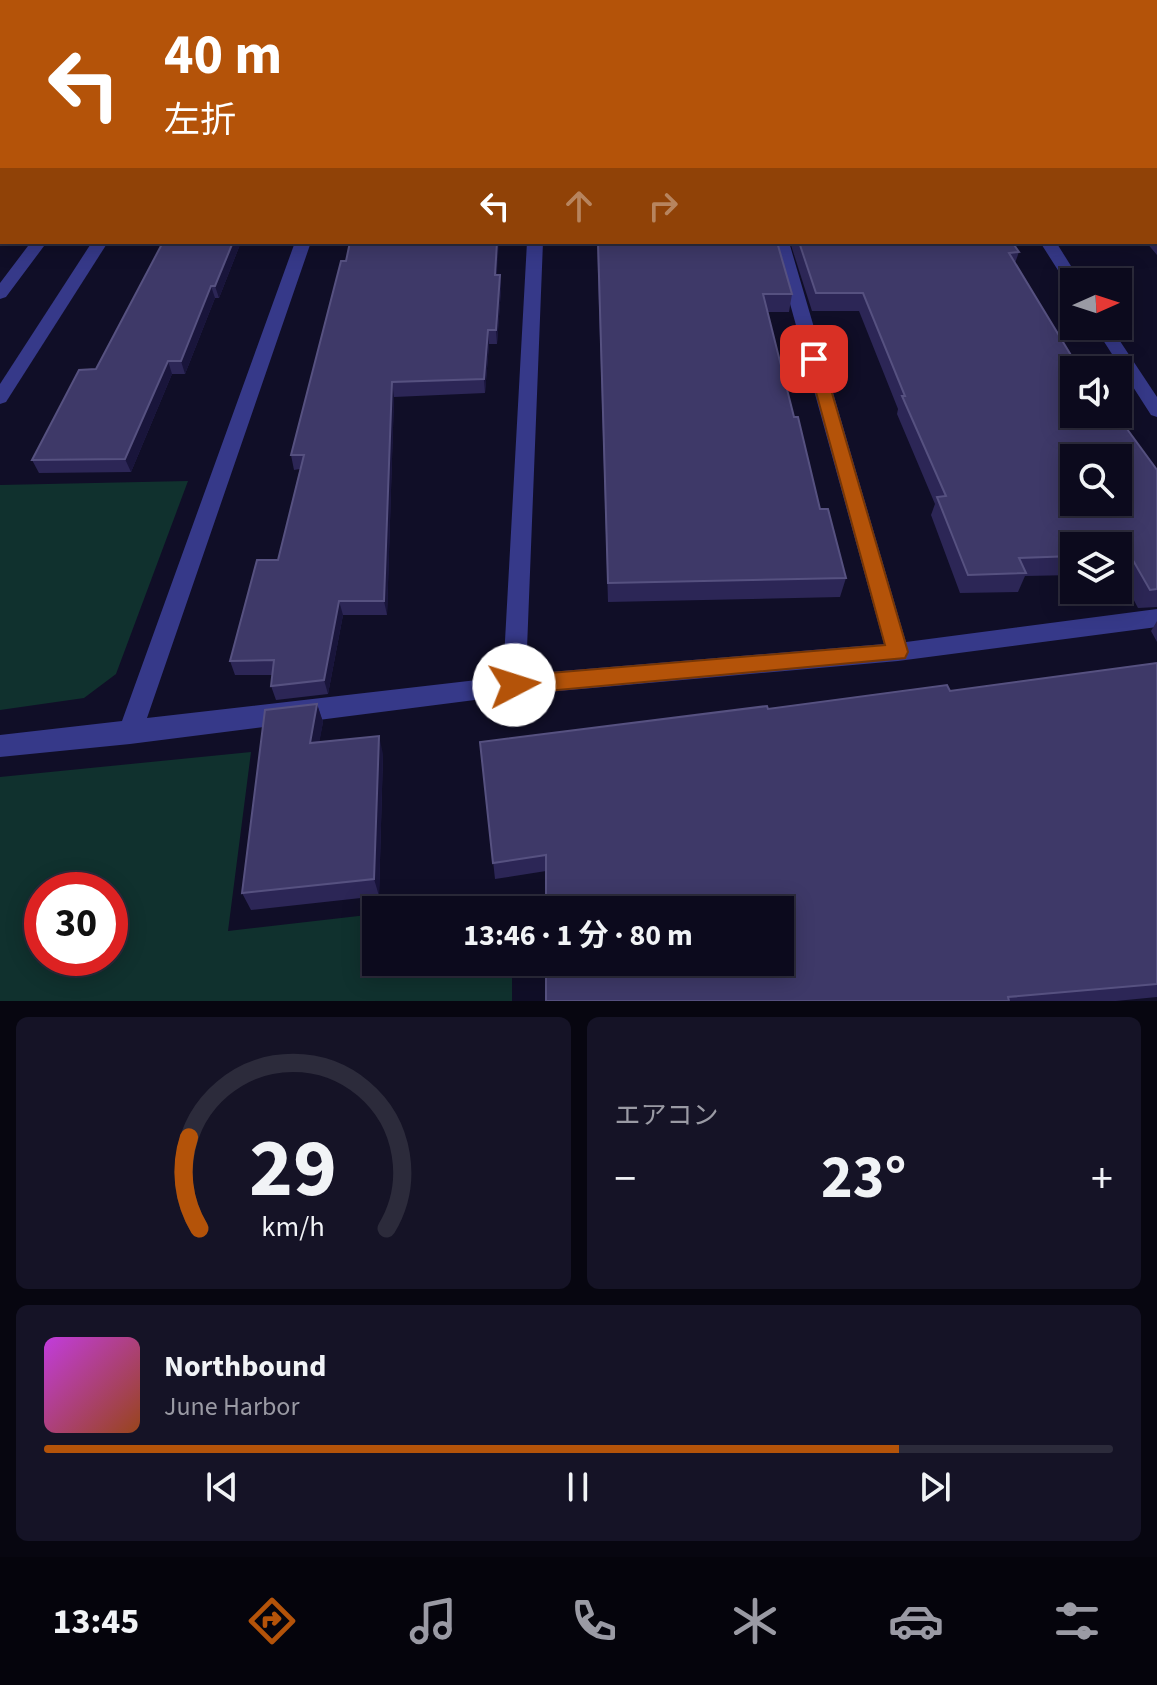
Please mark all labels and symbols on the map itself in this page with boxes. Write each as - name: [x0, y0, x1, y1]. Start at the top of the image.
- north arrow: [1060, 268, 1132, 340]
- pin: [780, 325, 848, 393]
- position arrow: [472, 643, 556, 727]
- speed limit sign: 30: [24, 872, 128, 976]

